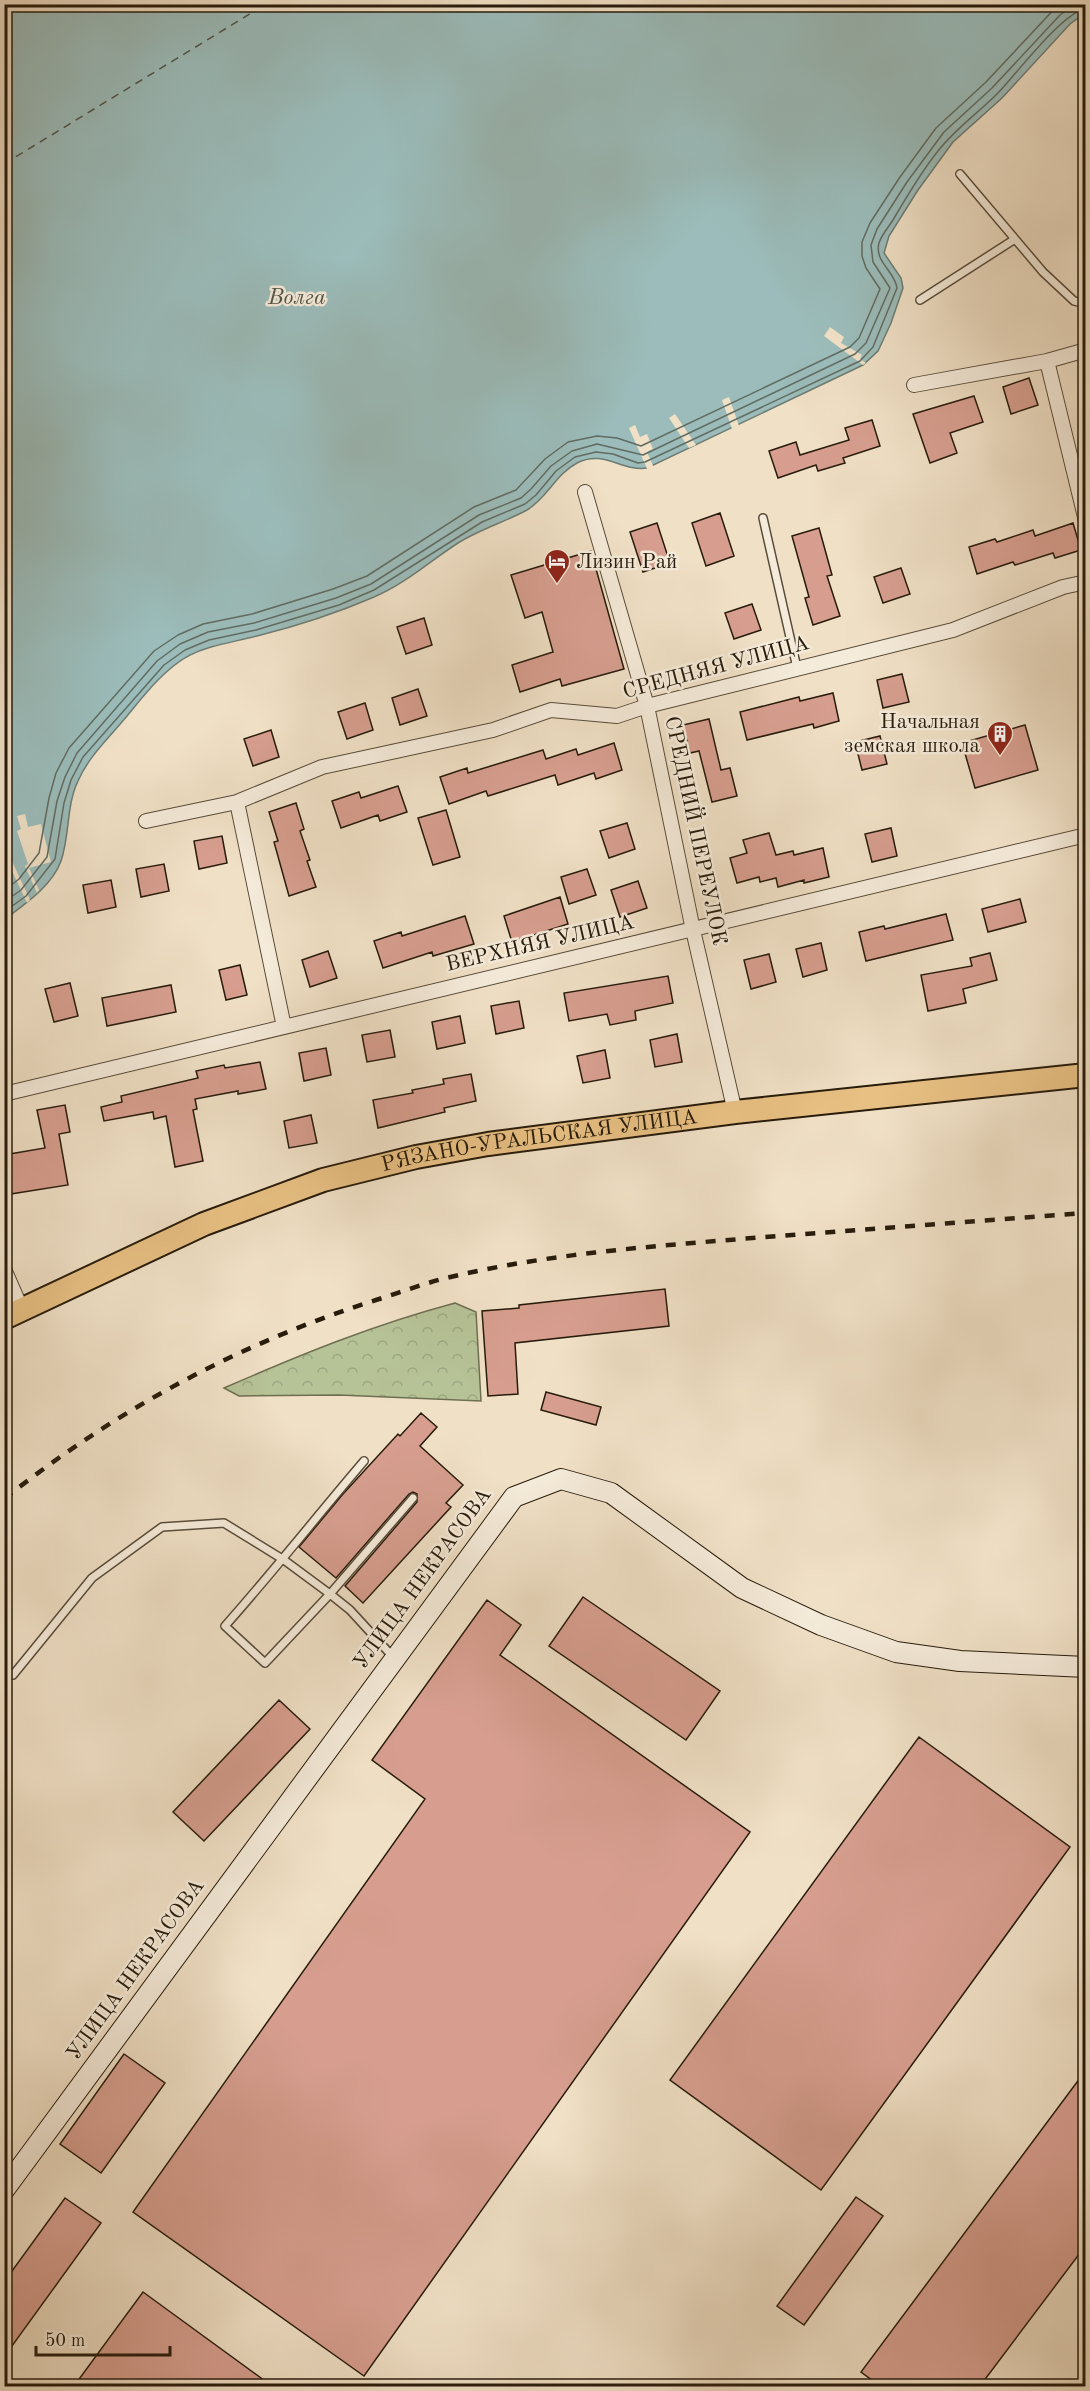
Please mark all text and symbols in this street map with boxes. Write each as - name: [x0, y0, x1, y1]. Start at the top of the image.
- water label: Волга: [267, 287, 326, 309]
- hotel icon: Лизин Рай: [542, 547, 572, 585]
- place label: Лизин Рай: [576, 552, 677, 573]
- street label: СРЕДНЯЯ УЛИЦА: [621, 633, 811, 703]
- place label: Начальная земская школа: [844, 712, 980, 757]
- street label: СРЕДНИЙ ПЕРЕУЛОК: [660, 714, 734, 947]
- building icon: Начальная земская школа: [985, 719, 1015, 757]
- street label: ВЕРХНЯЯ УЛИЦА: [444, 912, 636, 976]
- street label: РЯЗАНО-УРАЛЬСКАЯ УЛИЦА: [379, 1106, 699, 1176]
- street label: УЛИЦА НЕКРАСОВА: [350, 1485, 496, 1673]
- street label: УЛИЦА НЕКРАСОВА: [63, 1876, 209, 2064]
- scale bar: [36, 2319, 170, 2357]
- text: 50 m: [45, 2332, 85, 2350]

